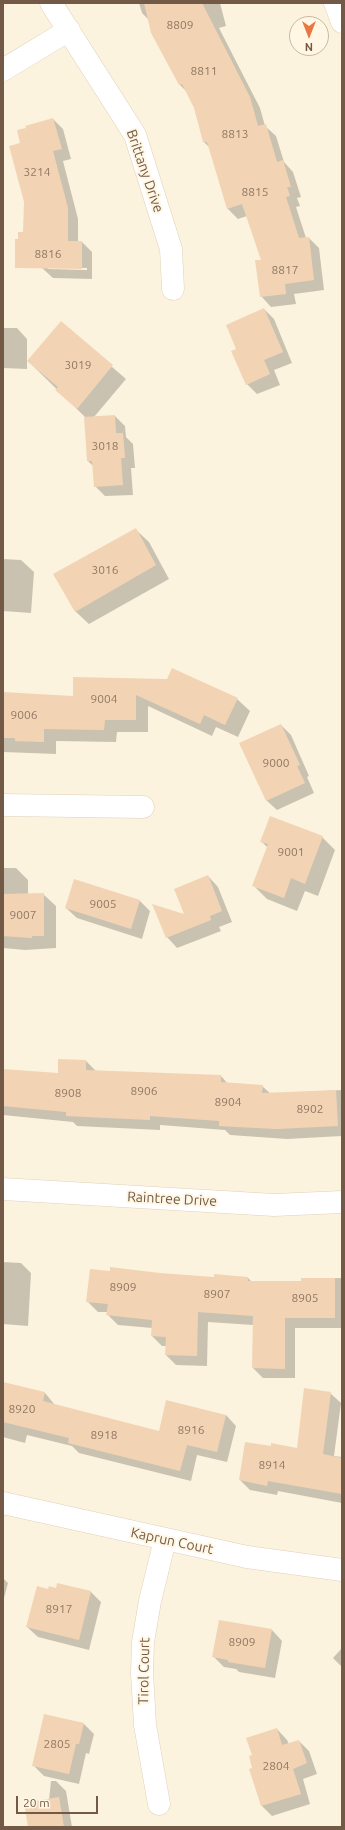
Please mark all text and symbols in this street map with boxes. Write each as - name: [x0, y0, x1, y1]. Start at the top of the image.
- north arrow: [289, 16, 329, 56]
- house number: 8809: [166, 18, 194, 32]
- text: N: [305, 41, 313, 53]
- house number: 8811: [190, 64, 218, 78]
- street label: Brittany Drive: [123, 127, 167, 215]
- house number: 8813: [221, 127, 249, 141]
- house number: 3214: [23, 165, 51, 179]
- house number: 8815: [241, 185, 269, 199]
- house number: 8816: [34, 247, 62, 261]
- house number: 8817: [271, 263, 299, 277]
- house number: 3019: [64, 358, 92, 372]
- house number: 3018: [91, 439, 119, 453]
- house number: 3016: [91, 563, 119, 577]
- house number: 9004: [90, 692, 118, 706]
- house number: 9006: [10, 708, 38, 722]
- house number: 9000: [262, 756, 290, 770]
- house number: 9001: [277, 845, 305, 859]
- house number: 9005: [89, 897, 117, 911]
- house number: 9007: [9, 908, 37, 922]
- house number: 8906: [130, 1084, 158, 1098]
- house number: 8908: [54, 1086, 82, 1100]
- house number: 8904: [214, 1095, 242, 1109]
- house number: 8902: [296, 1102, 324, 1116]
- street label: Raintree Drive: [127, 1188, 217, 1210]
- house number: 8909: [109, 1280, 137, 1294]
- house number: 8907: [203, 1287, 231, 1301]
- house number: 8905: [291, 1291, 319, 1305]
- house number: 8920: [8, 1402, 36, 1416]
- house number: 8916: [177, 1423, 205, 1437]
- house number: 8918: [90, 1428, 118, 1442]
- house number: 8914: [258, 1458, 286, 1472]
- street label: Kaprun Court: [129, 1524, 215, 1558]
- house number: 8917: [45, 1602, 73, 1616]
- house number: 8909: [228, 1635, 256, 1649]
- street label: Tirol Court: [135, 1637, 153, 1705]
- house number: 2805: [43, 1737, 71, 1751]
- house number: 2804: [262, 1759, 290, 1773]
- scale bar: [18, 1788, 100, 1814]
- text: 20 m: [23, 1796, 50, 1809]

